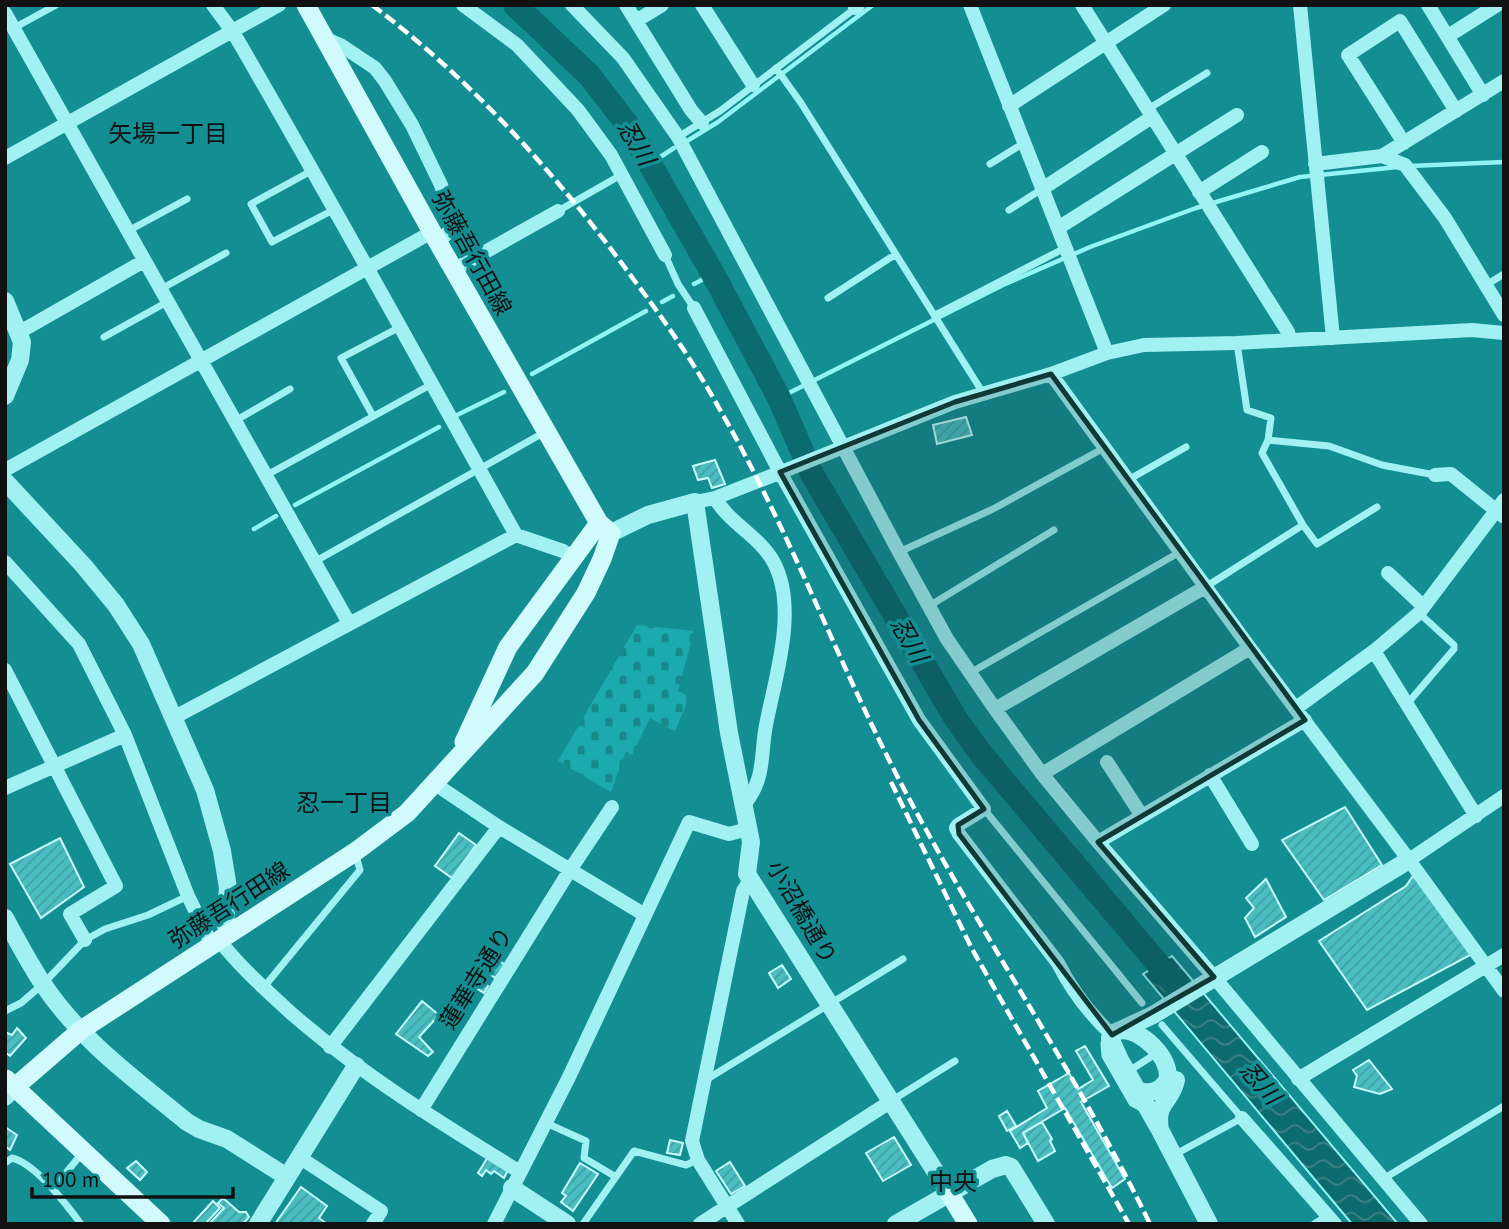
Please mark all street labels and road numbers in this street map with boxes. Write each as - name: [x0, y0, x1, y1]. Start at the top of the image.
- street label: 弥藤吾行田線: [426, 185, 519, 320]
- street label: 弥藤吾行田線: [163, 855, 294, 954]
- street label: 小沼橋通り: [761, 855, 844, 969]
- street label: 蓮華寺通り: [433, 921, 518, 1034]

